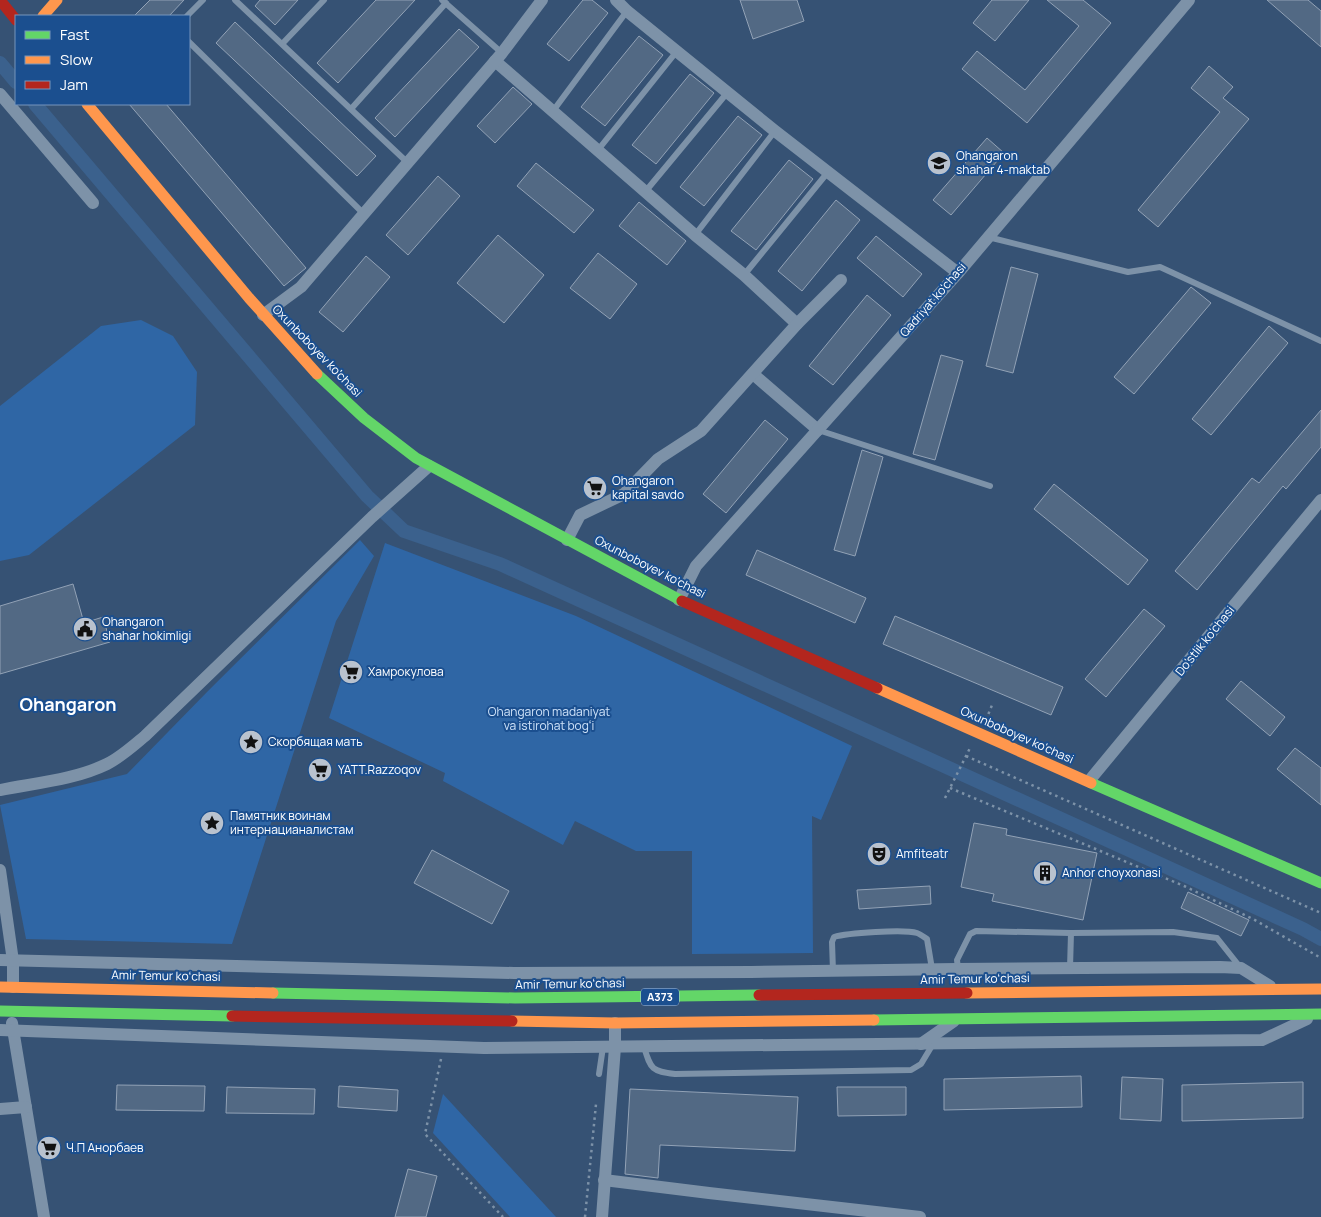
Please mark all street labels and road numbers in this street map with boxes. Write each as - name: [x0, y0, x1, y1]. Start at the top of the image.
- street label: Qadriyat ko'chasi: [896, 259, 970, 340]
- street label: Oxunboboyev ko'chasi: [269, 301, 366, 401]
- street label: Oxunboboyev ko'chasi: [592, 531, 709, 602]
- street label: Do'stlik ko'chasi: [1171, 602, 1238, 679]
- street label: Oxunboboyev ko'chasi: [958, 702, 1077, 767]
- street label: Amir Temur koʻchasi: [111, 966, 221, 985]
- street label: Amir Temur koʻchasi: [920, 969, 1030, 988]
- street label: Amir Temur koʻchasi: [515, 974, 625, 993]
- road number: A373: [641, 989, 679, 1006]

